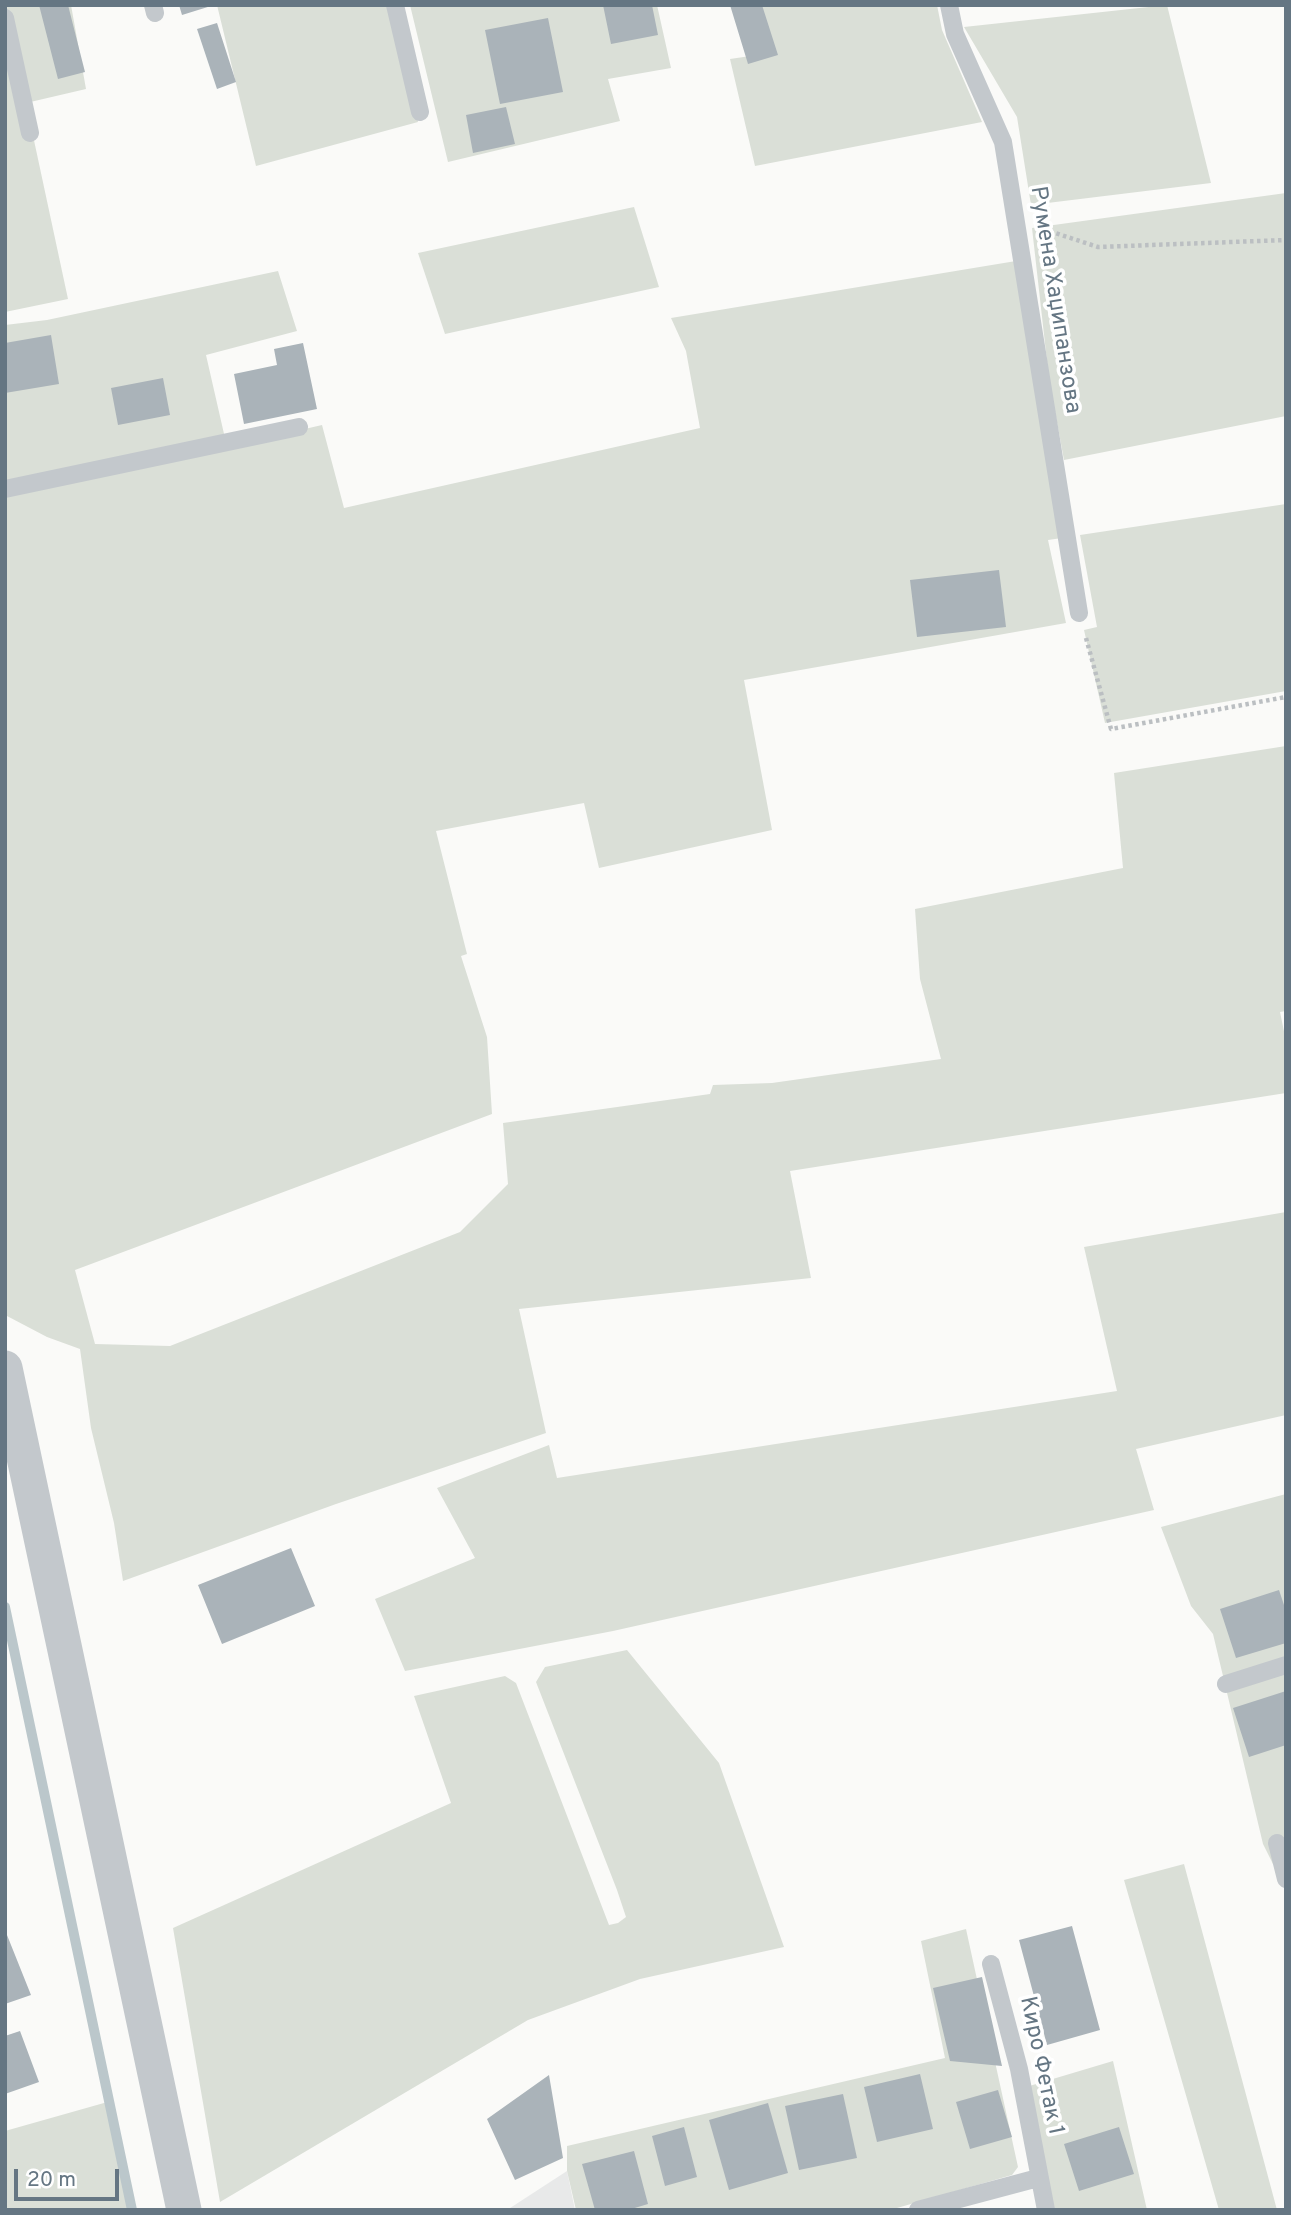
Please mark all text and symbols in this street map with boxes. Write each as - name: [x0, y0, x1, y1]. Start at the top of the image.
- street label: Румена Хаџипанзова: [1022, 184, 1086, 416]
- street label: Киро Фетак 1: [1012, 1994, 1068, 2138]
- scale bar: [18, 2156, 122, 2200]
- text: 20 m: [27, 2167, 76, 2194]

